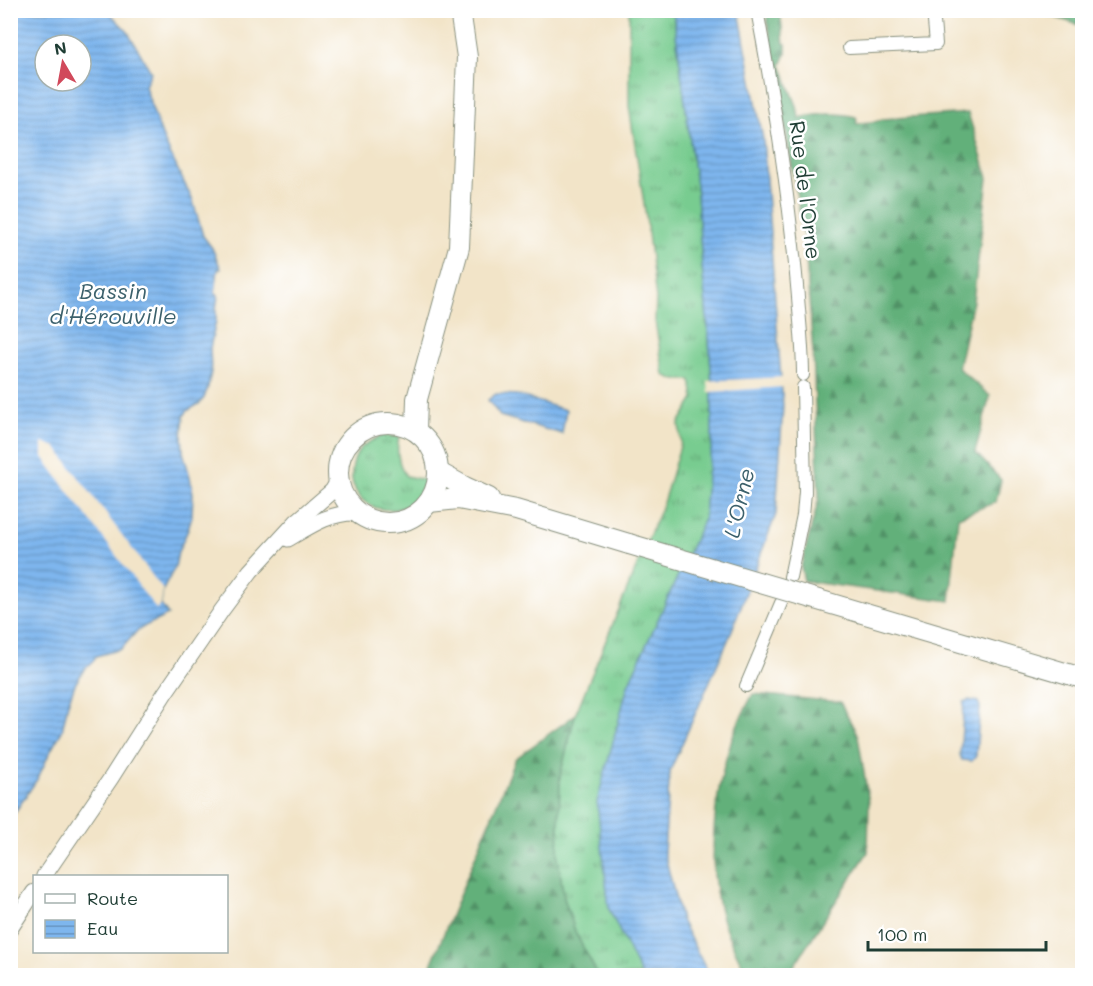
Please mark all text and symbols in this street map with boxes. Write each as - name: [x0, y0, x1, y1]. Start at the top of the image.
- north arrow: [33, 33, 93, 93]
- text: N: [52, 36, 68, 59]
- street label: Rue de l'Orne: [785, 119, 828, 261]
- water label: Bassin d'Hérouville: [49, 276, 177, 330]
- water label: L'Orne: [716, 465, 761, 541]
- legend: [33, 875, 228, 953]
- text: Route: [87, 886, 138, 910]
- scale bar: [868, 914, 1046, 952]
- text: Eau: [87, 916, 118, 940]
- text: 100 m: [877, 922, 927, 946]

